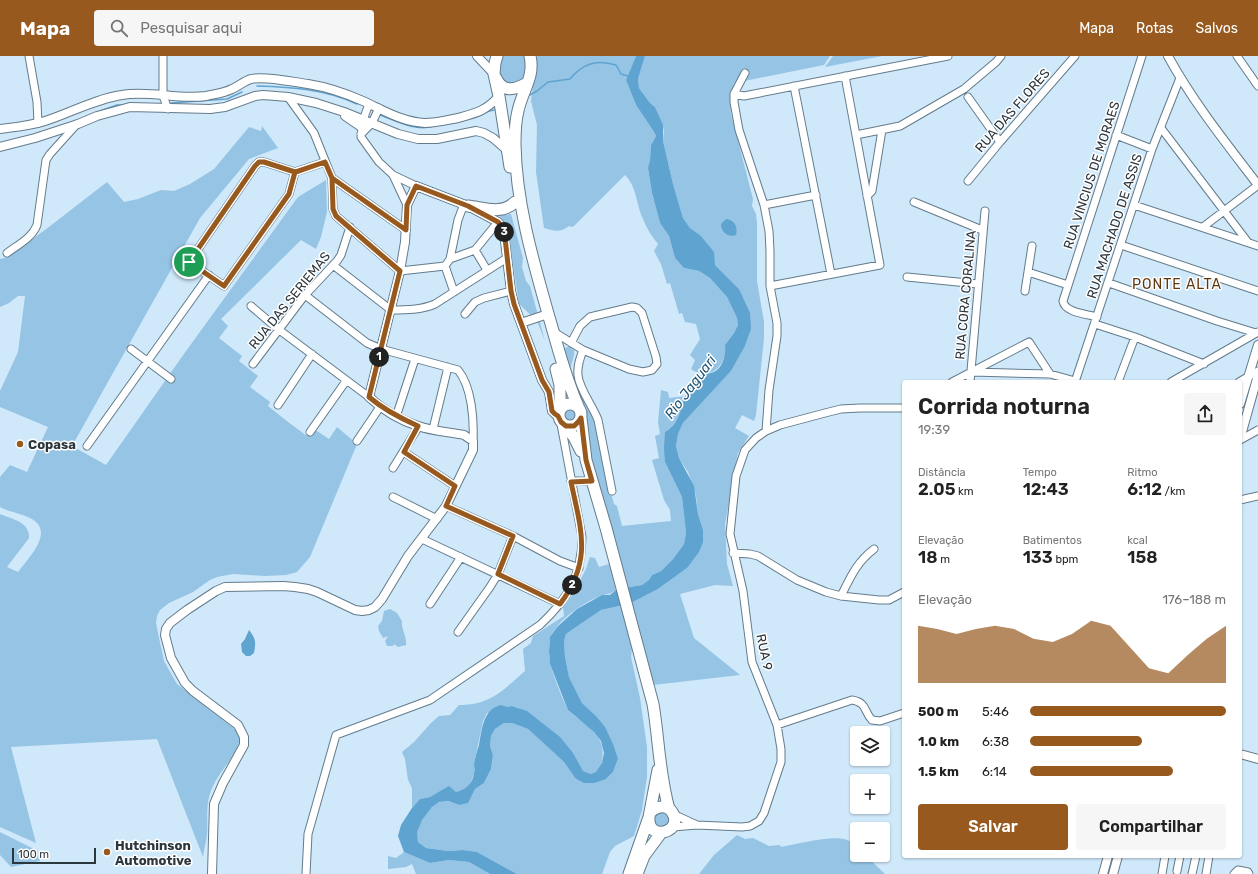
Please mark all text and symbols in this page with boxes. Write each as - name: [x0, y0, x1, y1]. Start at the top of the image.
- search box: [94, 10, 374, 46]
- text: Mapa: [20, 17, 70, 40]
- icon: search: [108, 17, 130, 39]
- text: Pesquisar aqui: [140, 19, 242, 37]
- text: Mapa: [1079, 20, 1114, 37]
- text: Rotas: [1136, 20, 1173, 37]
- text: Salvos: [1195, 20, 1238, 37]
- street label: RUA DAS FLORES: [972, 66, 1053, 155]
- street label: RUA VINCIUS DE MORAES: [1060, 99, 1123, 251]
- street label: RUA MACHADO DE ASSIS: [1084, 152, 1145, 301]
- pin: 3: [494, 222, 514, 242]
- text: 3: [500, 225, 508, 238]
- street label: RUA CORA CORALINA: [952, 229, 979, 360]
- pin: [172, 245, 206, 279]
- street label: RUA DAS SERIEMAS: [246, 249, 333, 352]
- icon: arrive: [178, 251, 200, 273]
- district label: PONTE ALTA: [1132, 276, 1222, 293]
- pin: 1: [369, 347, 389, 367]
- text: 1: [376, 350, 382, 363]
- water label: Rio Jaguari: [661, 352, 720, 422]
- text: Corrida noturna: [918, 393, 1090, 420]
- button: share: [1184, 393, 1226, 435]
- text: 19:39: [918, 422, 950, 437]
- place label: Copasa: [28, 437, 76, 452]
- marker: Copasa: [15, 439, 25, 449]
- text: Distância: [918, 466, 966, 479]
- text: Tempo: [1023, 466, 1057, 479]
- text: Ritmo: [1127, 466, 1158, 479]
- text: 2.05: [918, 479, 955, 499]
- text: 12:43: [1023, 479, 1069, 499]
- text: 6:12: [1127, 479, 1162, 499]
- text: km: [955, 485, 974, 498]
- text: /km: [1162, 485, 1185, 498]
- text: Elevação: [918, 534, 964, 547]
- text: Batimentos: [1023, 534, 1082, 547]
- text: kcal: [1127, 534, 1148, 547]
- text: 18: [918, 547, 937, 567]
- text: 133: [1023, 547, 1053, 567]
- text: 158: [1127, 547, 1158, 567]
- text: m: [937, 553, 950, 566]
- text: bpm: [1053, 553, 1078, 566]
- pin: 2: [562, 575, 582, 595]
- text: 2: [568, 578, 576, 591]
- text: Elevação: [918, 592, 972, 607]
- text: 176–188 m: [1163, 592, 1226, 607]
- street label: RUA 9: [753, 633, 776, 672]
- text: 500 m: [918, 704, 959, 719]
- text: 5:46: [982, 704, 1009, 719]
- map controls: [850, 726, 890, 862]
- button: layers: [850, 726, 890, 766]
- text: 1.0 km: [918, 734, 959, 749]
- text: 6:38: [982, 734, 1009, 749]
- text: 1.5 km: [918, 764, 959, 779]
- text: 6:14: [982, 764, 1007, 779]
- button: +: [850, 774, 890, 814]
- button: Salvar: [918, 804, 1068, 850]
- button: Compartilhar: [1076, 804, 1226, 850]
- button: −: [850, 822, 890, 862]
- place label: Hutchinson Automotive: [115, 838, 192, 868]
- scale bar: [12, 846, 96, 865]
- marker: Hutchinson Automotive: [102, 847, 112, 857]
- text: 100 m: [18, 848, 49, 861]

